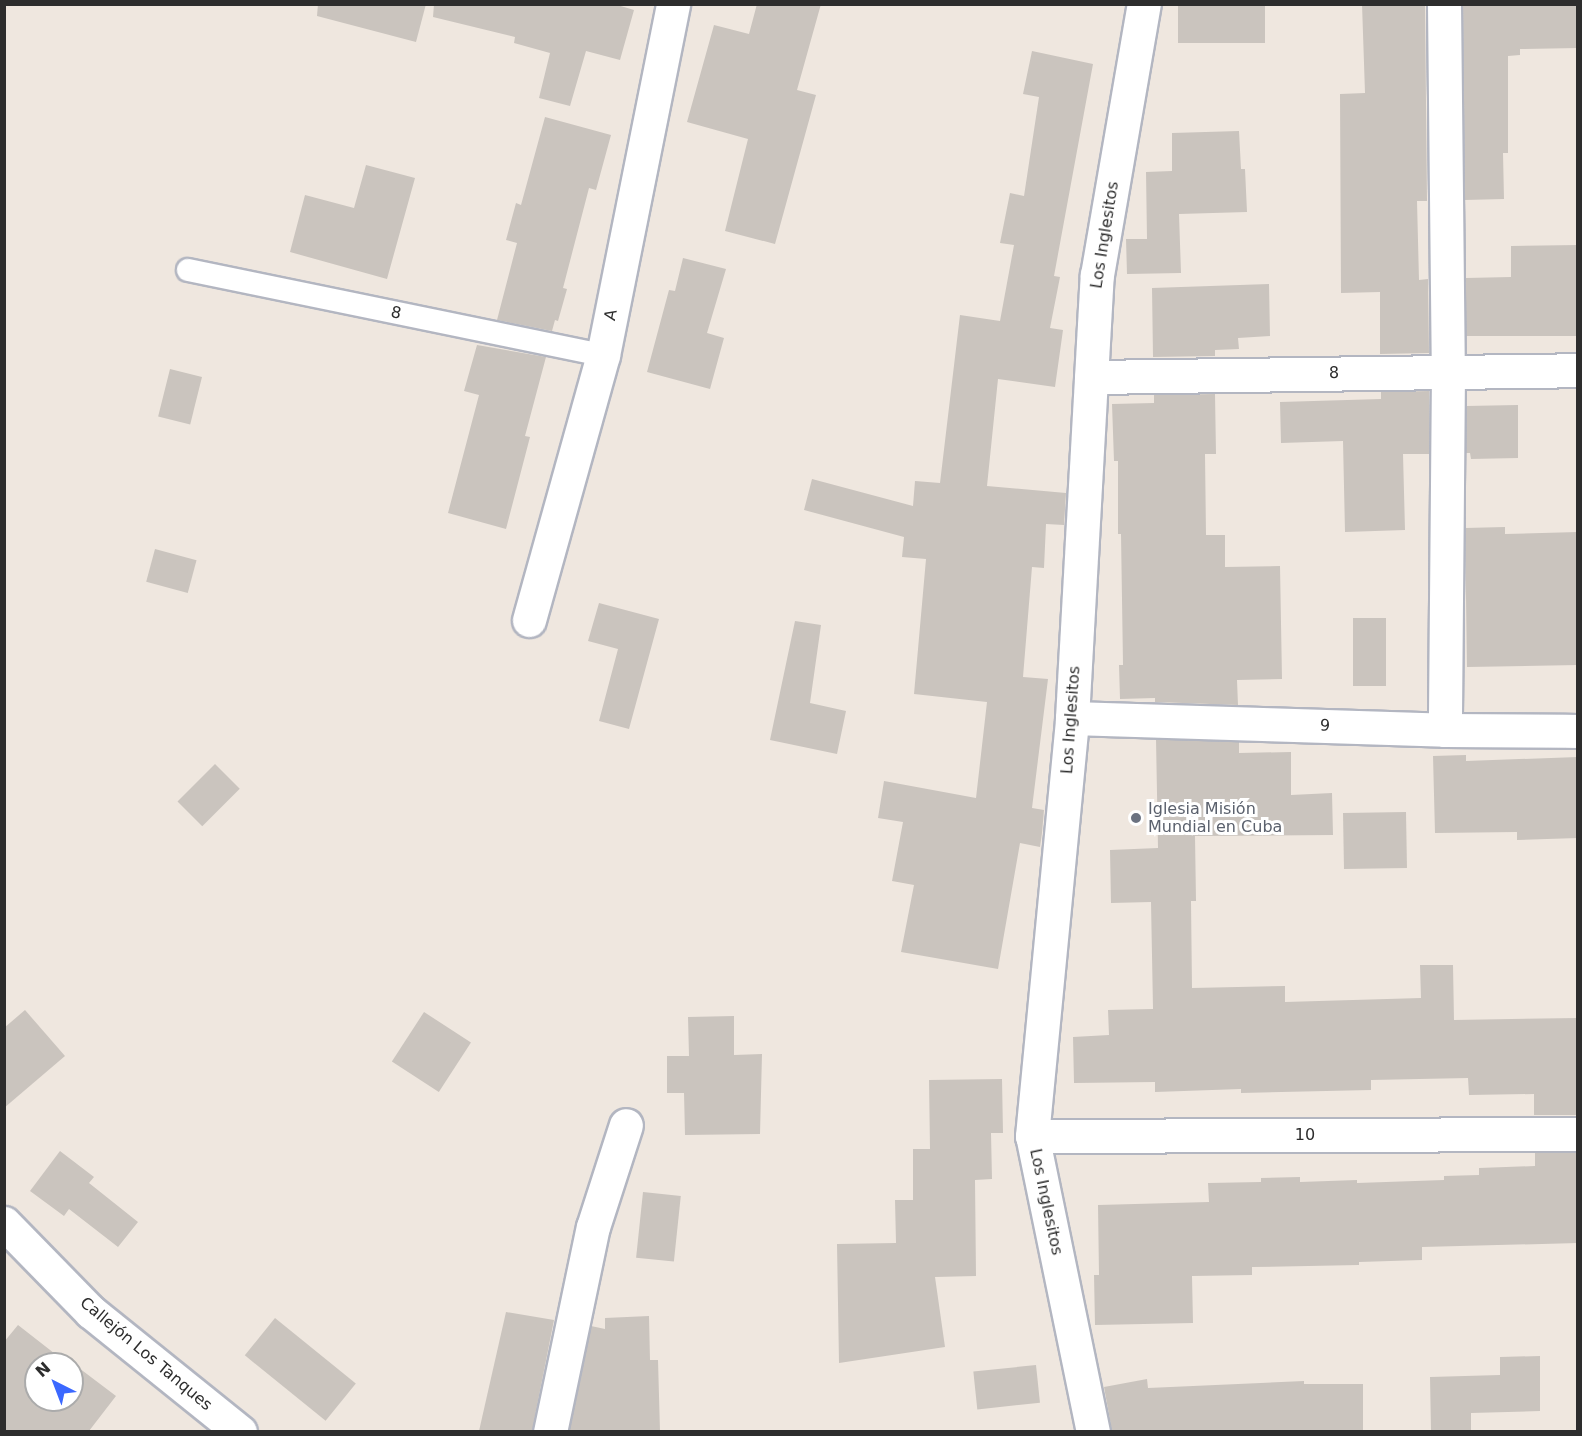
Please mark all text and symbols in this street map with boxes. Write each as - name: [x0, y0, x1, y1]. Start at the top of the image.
- street label: Los Inglesitos: [1087, 180, 1123, 290]
- street label: 8: [389, 303, 403, 323]
- street label: A: [601, 308, 621, 322]
- street label: 8: [1329, 363, 1339, 383]
- street label: Los Inglesitos: [1058, 665, 1084, 775]
- street label: 9: [1320, 716, 1330, 736]
- place label: Iglesia Misión Mundial en Cuba: [1148, 799, 1282, 837]
- marker: Iglesia Misión Mundial en Cuba: [1129, 811, 1143, 825]
- street label: 10: [1295, 1125, 1315, 1145]
- street label: Los Inglesitos: [1025, 1147, 1067, 1257]
- street label: Callejón Los Tanques: [76, 1293, 216, 1415]
- north arrow: [24, 1352, 84, 1412]
- text: N: [32, 1358, 54, 1381]

